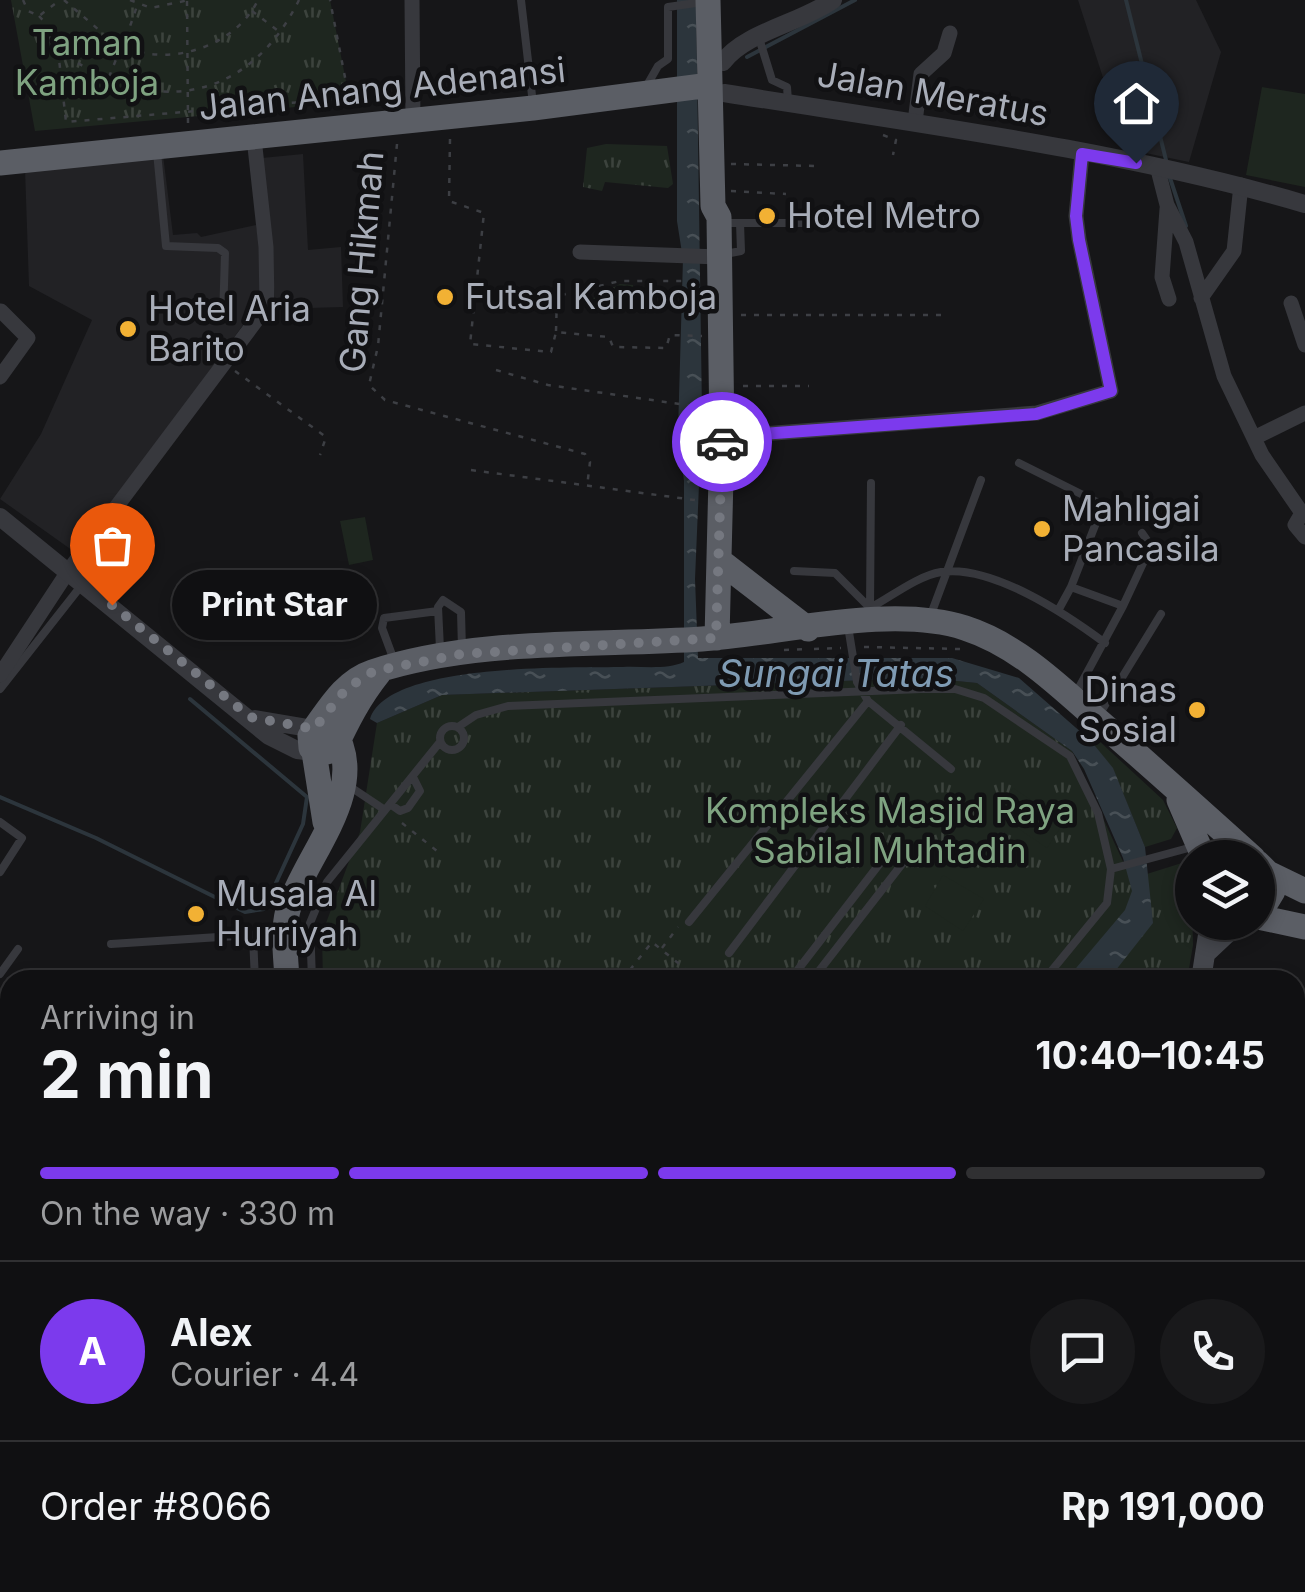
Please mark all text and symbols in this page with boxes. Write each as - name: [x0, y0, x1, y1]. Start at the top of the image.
- park label: Taman Kamboja: [15, 21, 159, 103]
- street label: Jalan Anang Adenansi: [196, 48, 567, 128]
- street label: Jalan Meratus: [814, 52, 1052, 134]
- pin: [1094, 61, 1179, 164]
- icon: home: [1109, 76, 1164, 131]
- street label: Gang Hikmah: [330, 149, 392, 375]
- place label: Hotel Metro: [787, 194, 981, 236]
- marker: Hotel Metro: [756, 205, 778, 227]
- place label: Futsal Kamboja: [465, 275, 717, 317]
- marker: Futsal Kamboja: [434, 286, 456, 308]
- place label: Hotel Aria Barito: [148, 287, 311, 369]
- marker: Hotel Aria Barito: [117, 318, 139, 340]
- courier: [672, 392, 772, 492]
- icon: car: [695, 415, 750, 470]
- place label: Mahligai Pancasila: [1062, 487, 1220, 569]
- pin: [70, 503, 155, 606]
- icon: bag: [85, 518, 140, 573]
- marker: Mahligai Pancasila: [1031, 518, 1053, 540]
- callout: Print Star: [172, 570, 377, 640]
- text: Print Star: [201, 585, 348, 624]
- water label: Sungai Tatas: [718, 650, 954, 696]
- place label: Dinas Sosial: [1078, 668, 1177, 750]
- marker: Dinas Sosial: [1186, 699, 1208, 721]
- park label: Kompleks Masjid Raya Sabilal Muhtadin: [705, 789, 1075, 871]
- map controls: [1175, 840, 1275, 940]
- button: layers: [1175, 840, 1275, 940]
- place label: Musala Al Hurriyah: [216, 872, 377, 954]
- marker: Musala Al Hurriyah: [185, 903, 207, 925]
- text: Arriving in: [40, 998, 195, 1037]
- text: 10:40–10:45: [1035, 1032, 1265, 1078]
- text: 2 min: [40, 1035, 214, 1114]
- text: On the way · 330 m: [40, 1194, 335, 1233]
- button: chat: [1030, 1299, 1135, 1404]
- button: phone: [1160, 1299, 1265, 1404]
- text: Alex: [170, 1309, 253, 1355]
- text: A: [78, 1328, 107, 1374]
- text: Courier · 4.4: [170, 1355, 359, 1394]
- text: Order #8066: [40, 1483, 272, 1529]
- text: Rp 191,000: [1061, 1483, 1265, 1529]

